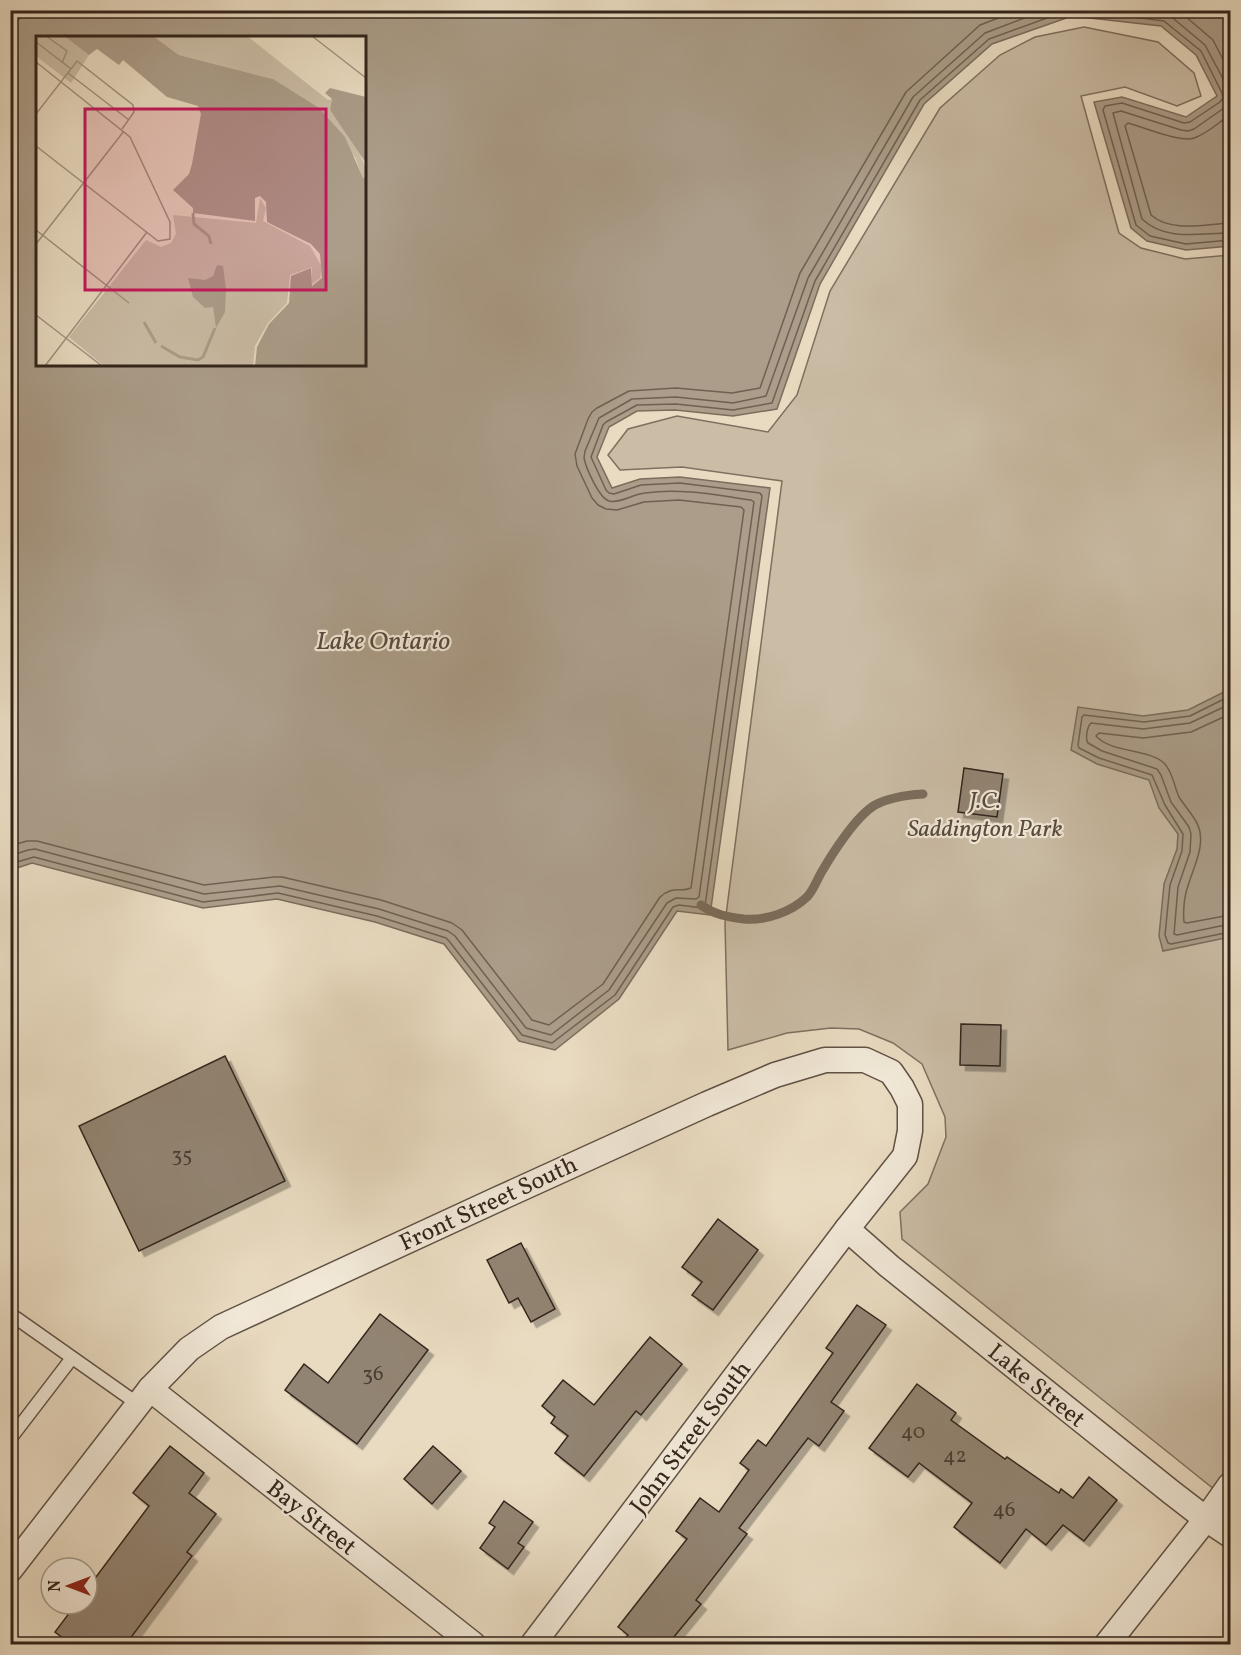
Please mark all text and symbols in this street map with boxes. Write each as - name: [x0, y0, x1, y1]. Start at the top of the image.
- inset map: [36, 36, 366, 366]
- water label: Lake Ontario: [316, 624, 450, 660]
- park label: J.C. Saddington Park: [908, 785, 1063, 847]
- house number: 35: [172, 1141, 192, 1170]
- street label: Front Street South: [394, 1149, 584, 1261]
- street label: Lake Street: [980, 1336, 1092, 1437]
- street label: John Street South: [623, 1355, 760, 1522]
- house number: 36: [362, 1360, 384, 1389]
- house number: 40: [901, 1418, 925, 1447]
- house number: 42: [943, 1442, 967, 1471]
- street label: Bay Street: [258, 1473, 363, 1565]
- house number: 46: [993, 1496, 1015, 1525]
- north arrow: [39, 1556, 99, 1616]
- text: N: [45, 1580, 67, 1592]

